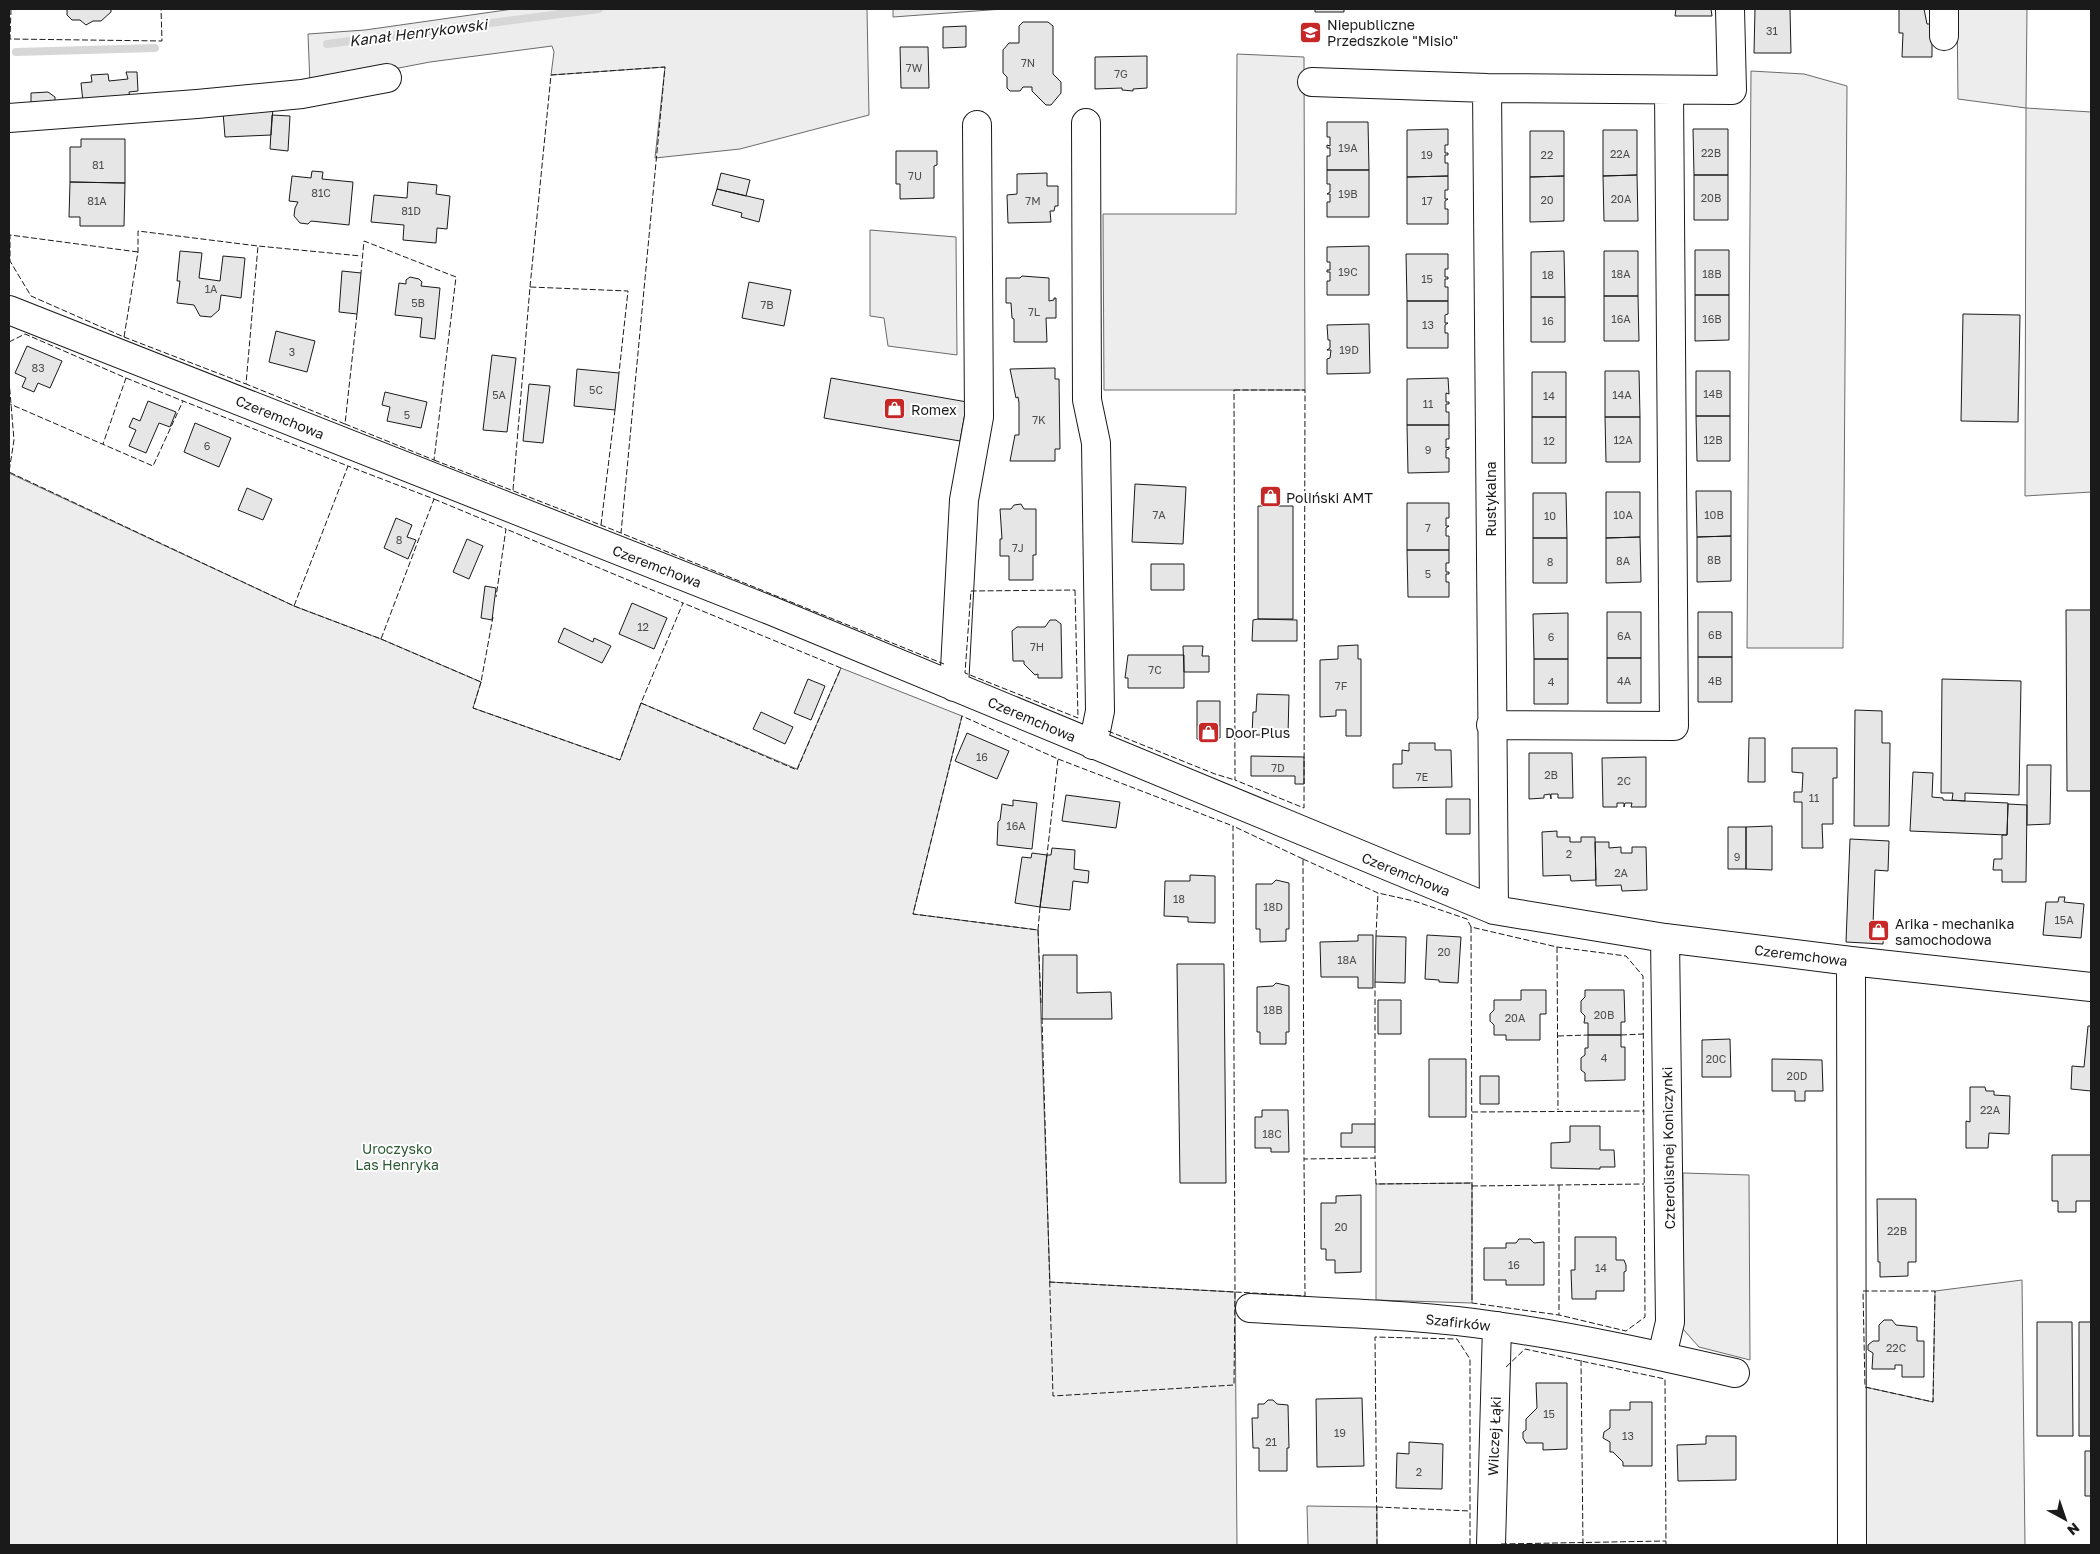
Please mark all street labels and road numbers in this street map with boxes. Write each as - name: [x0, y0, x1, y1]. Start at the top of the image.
- street label: Czeremchowa: [233, 392, 327, 442]
- street label: Rustykalna: [1482, 461, 1499, 537]
- street label: Czeremchowa: [610, 541, 704, 591]
- street label: Czeremchowa: [985, 693, 1079, 745]
- street label: Czeremchowa: [1359, 849, 1453, 899]
- street label: Czeremchowa: [1753, 941, 1849, 969]
- street label: Czterolistnej Koniczynki: [1658, 1067, 1678, 1229]
- street label: Szafirków: [1425, 1310, 1491, 1334]
- street label: Wilczej Łąki: [1484, 1396, 1504, 1476]

